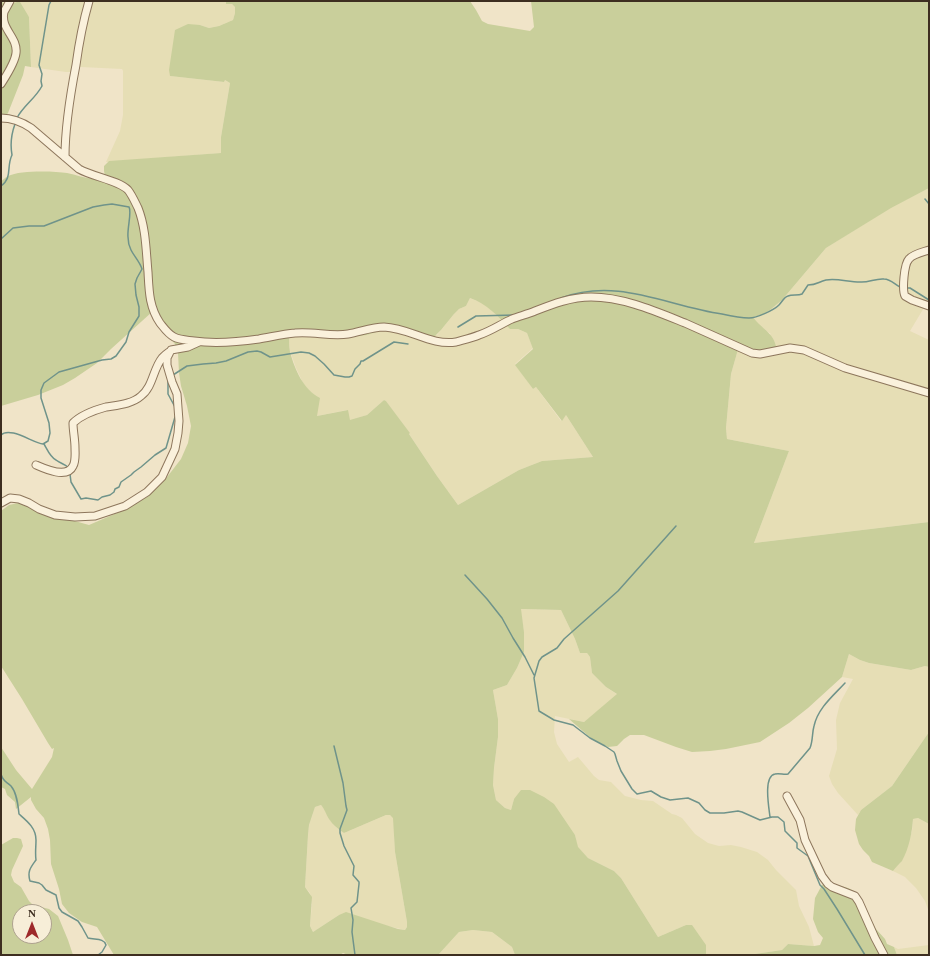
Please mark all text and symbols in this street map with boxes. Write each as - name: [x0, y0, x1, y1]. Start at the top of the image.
- north arrow: [12, 904, 52, 944]
- text: N: [28, 907, 36, 919]

